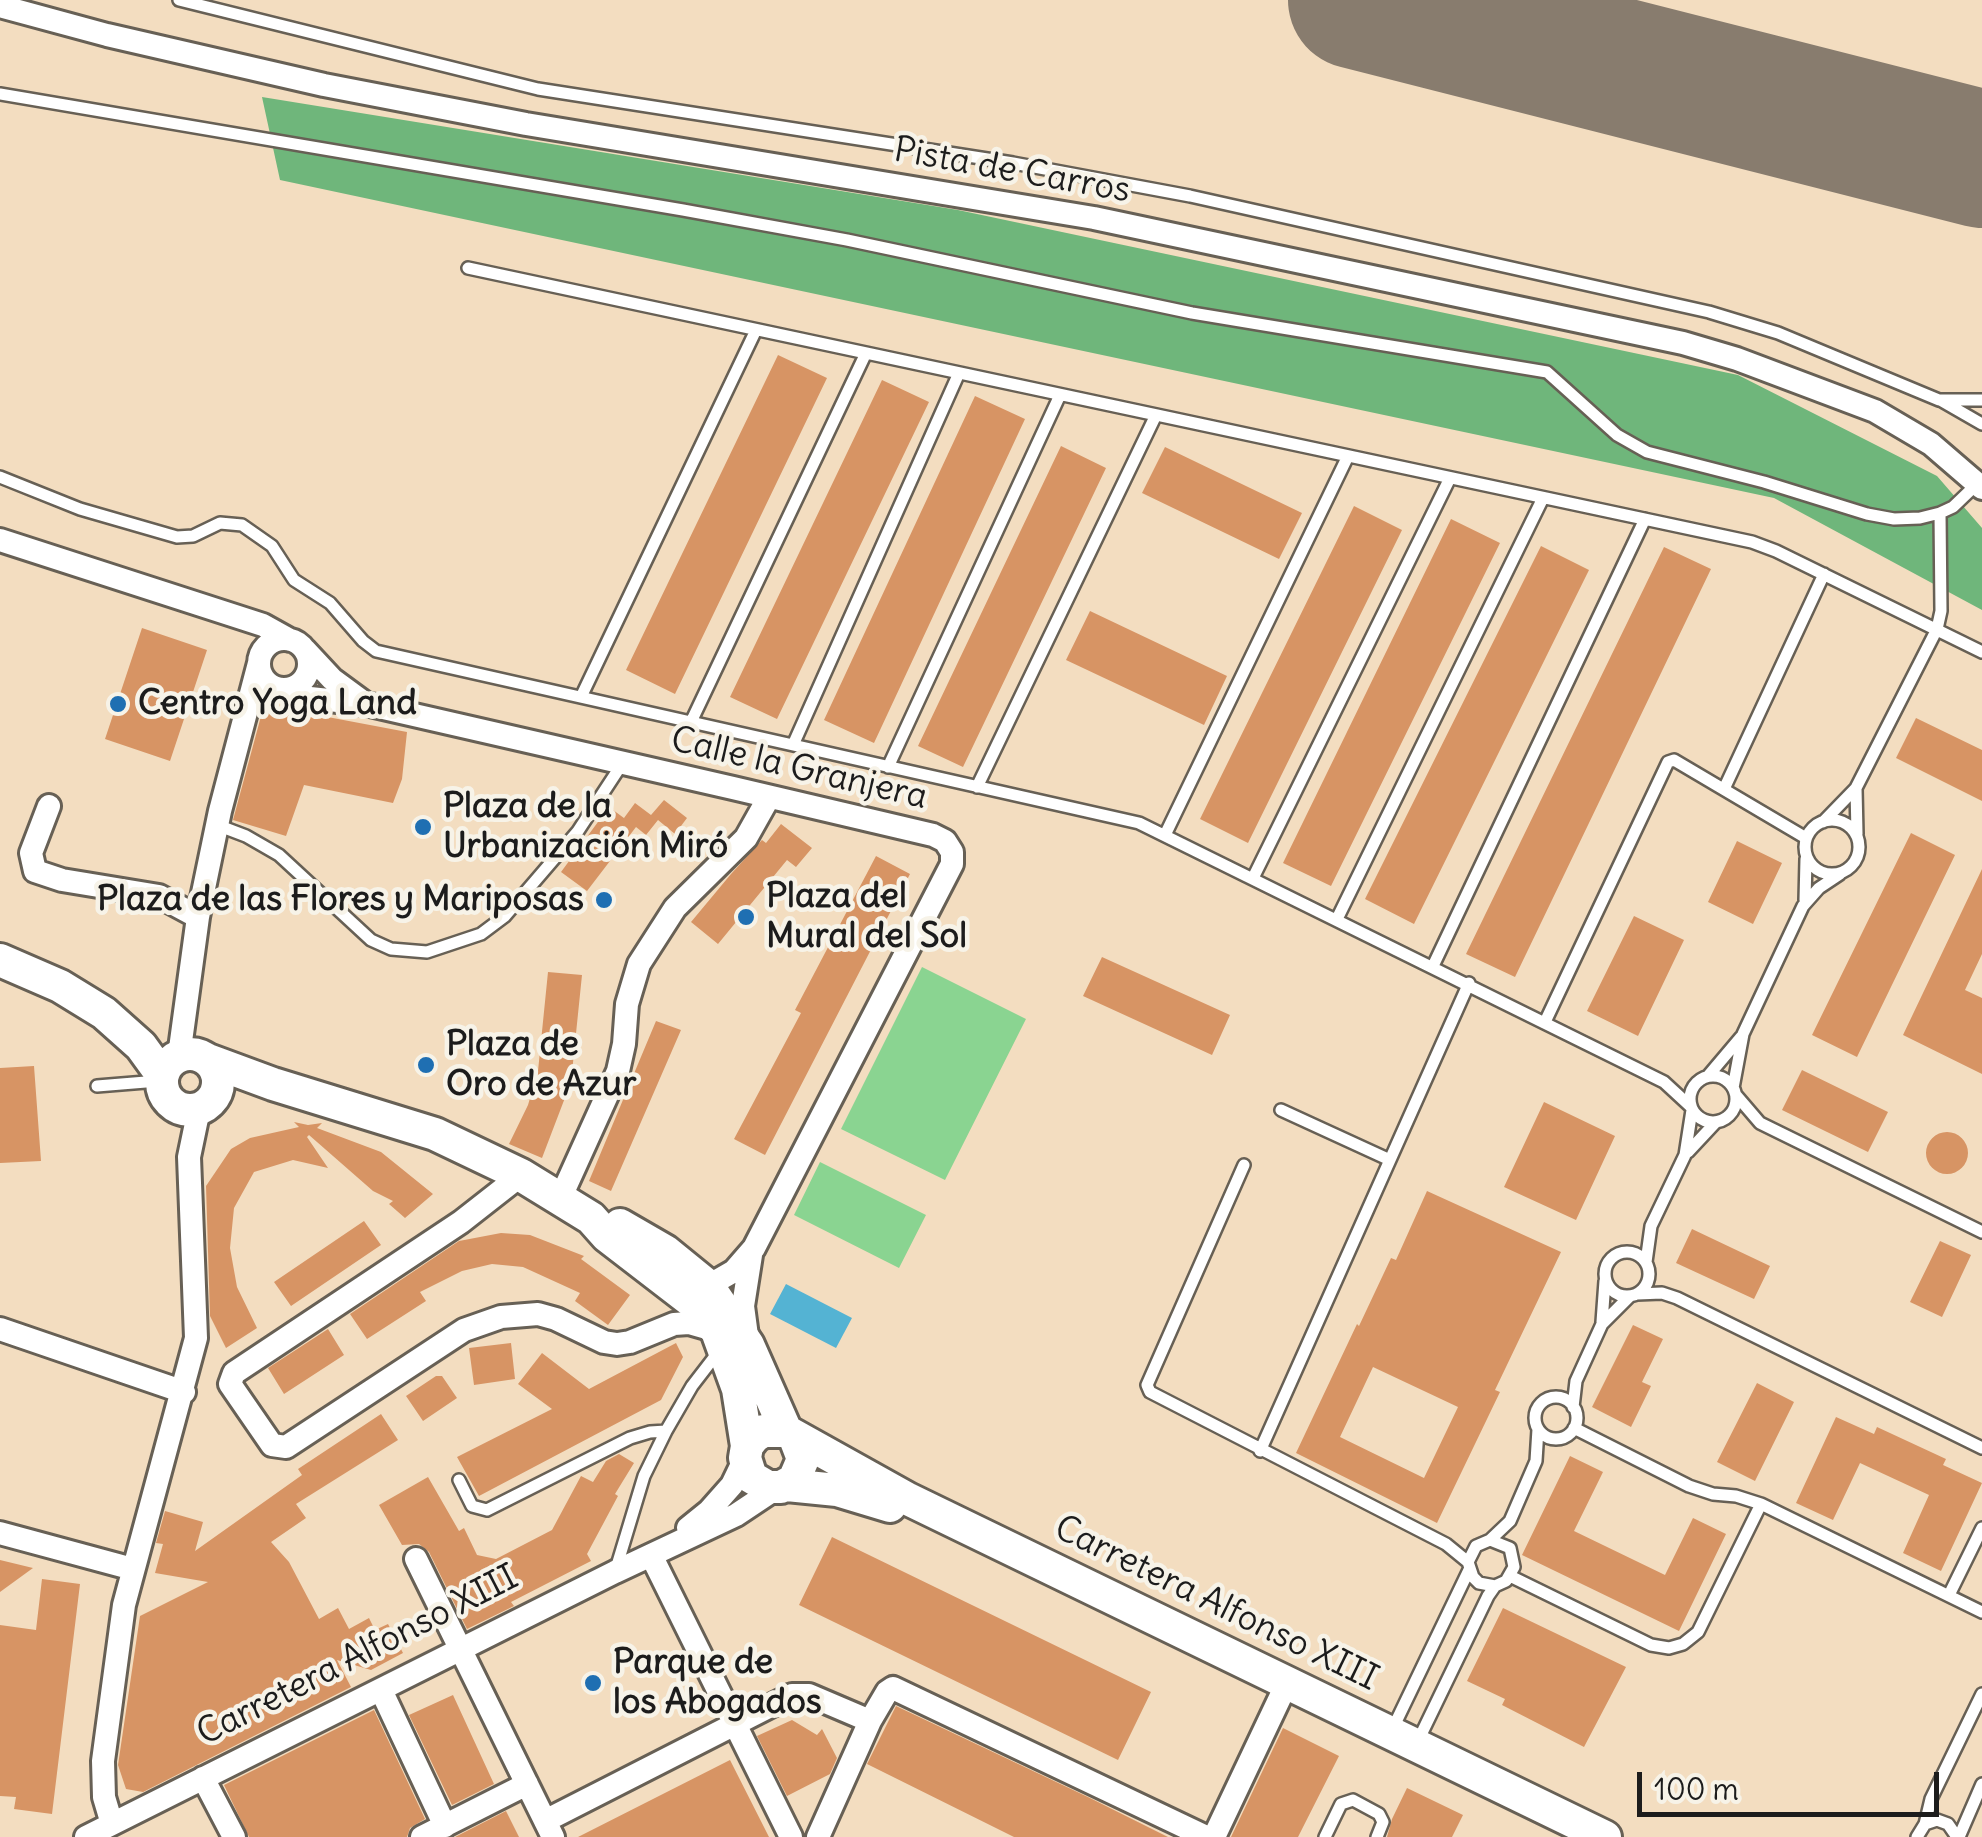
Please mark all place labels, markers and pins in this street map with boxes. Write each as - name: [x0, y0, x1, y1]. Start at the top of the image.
- place label: Centro Yoga Land: [138, 683, 417, 725]
- marker: Centro Yoga Land: [107, 693, 129, 715]
- place label: Plaza de la Urbanización Miró: [443, 786, 728, 868]
- marker: Plaza de la Urbanización Miró: [412, 816, 434, 838]
- place label: Plaza del Mural del Sol: [766, 876, 967, 958]
- place label: Plaza de las Flores y Mariposas: [97, 879, 584, 921]
- marker: Plaza de las Flores y Mariposas: [593, 889, 615, 911]
- marker: Plaza del Mural del Sol: [735, 906, 757, 928]
- place label: Plaza de Oro de Azur: [446, 1024, 637, 1106]
- marker: Plaza de Oro de Azur: [415, 1054, 437, 1076]
- place label: Parque de los Abogados: [613, 1642, 822, 1724]
- marker: Parque de los Abogados: [582, 1672, 604, 1694]

